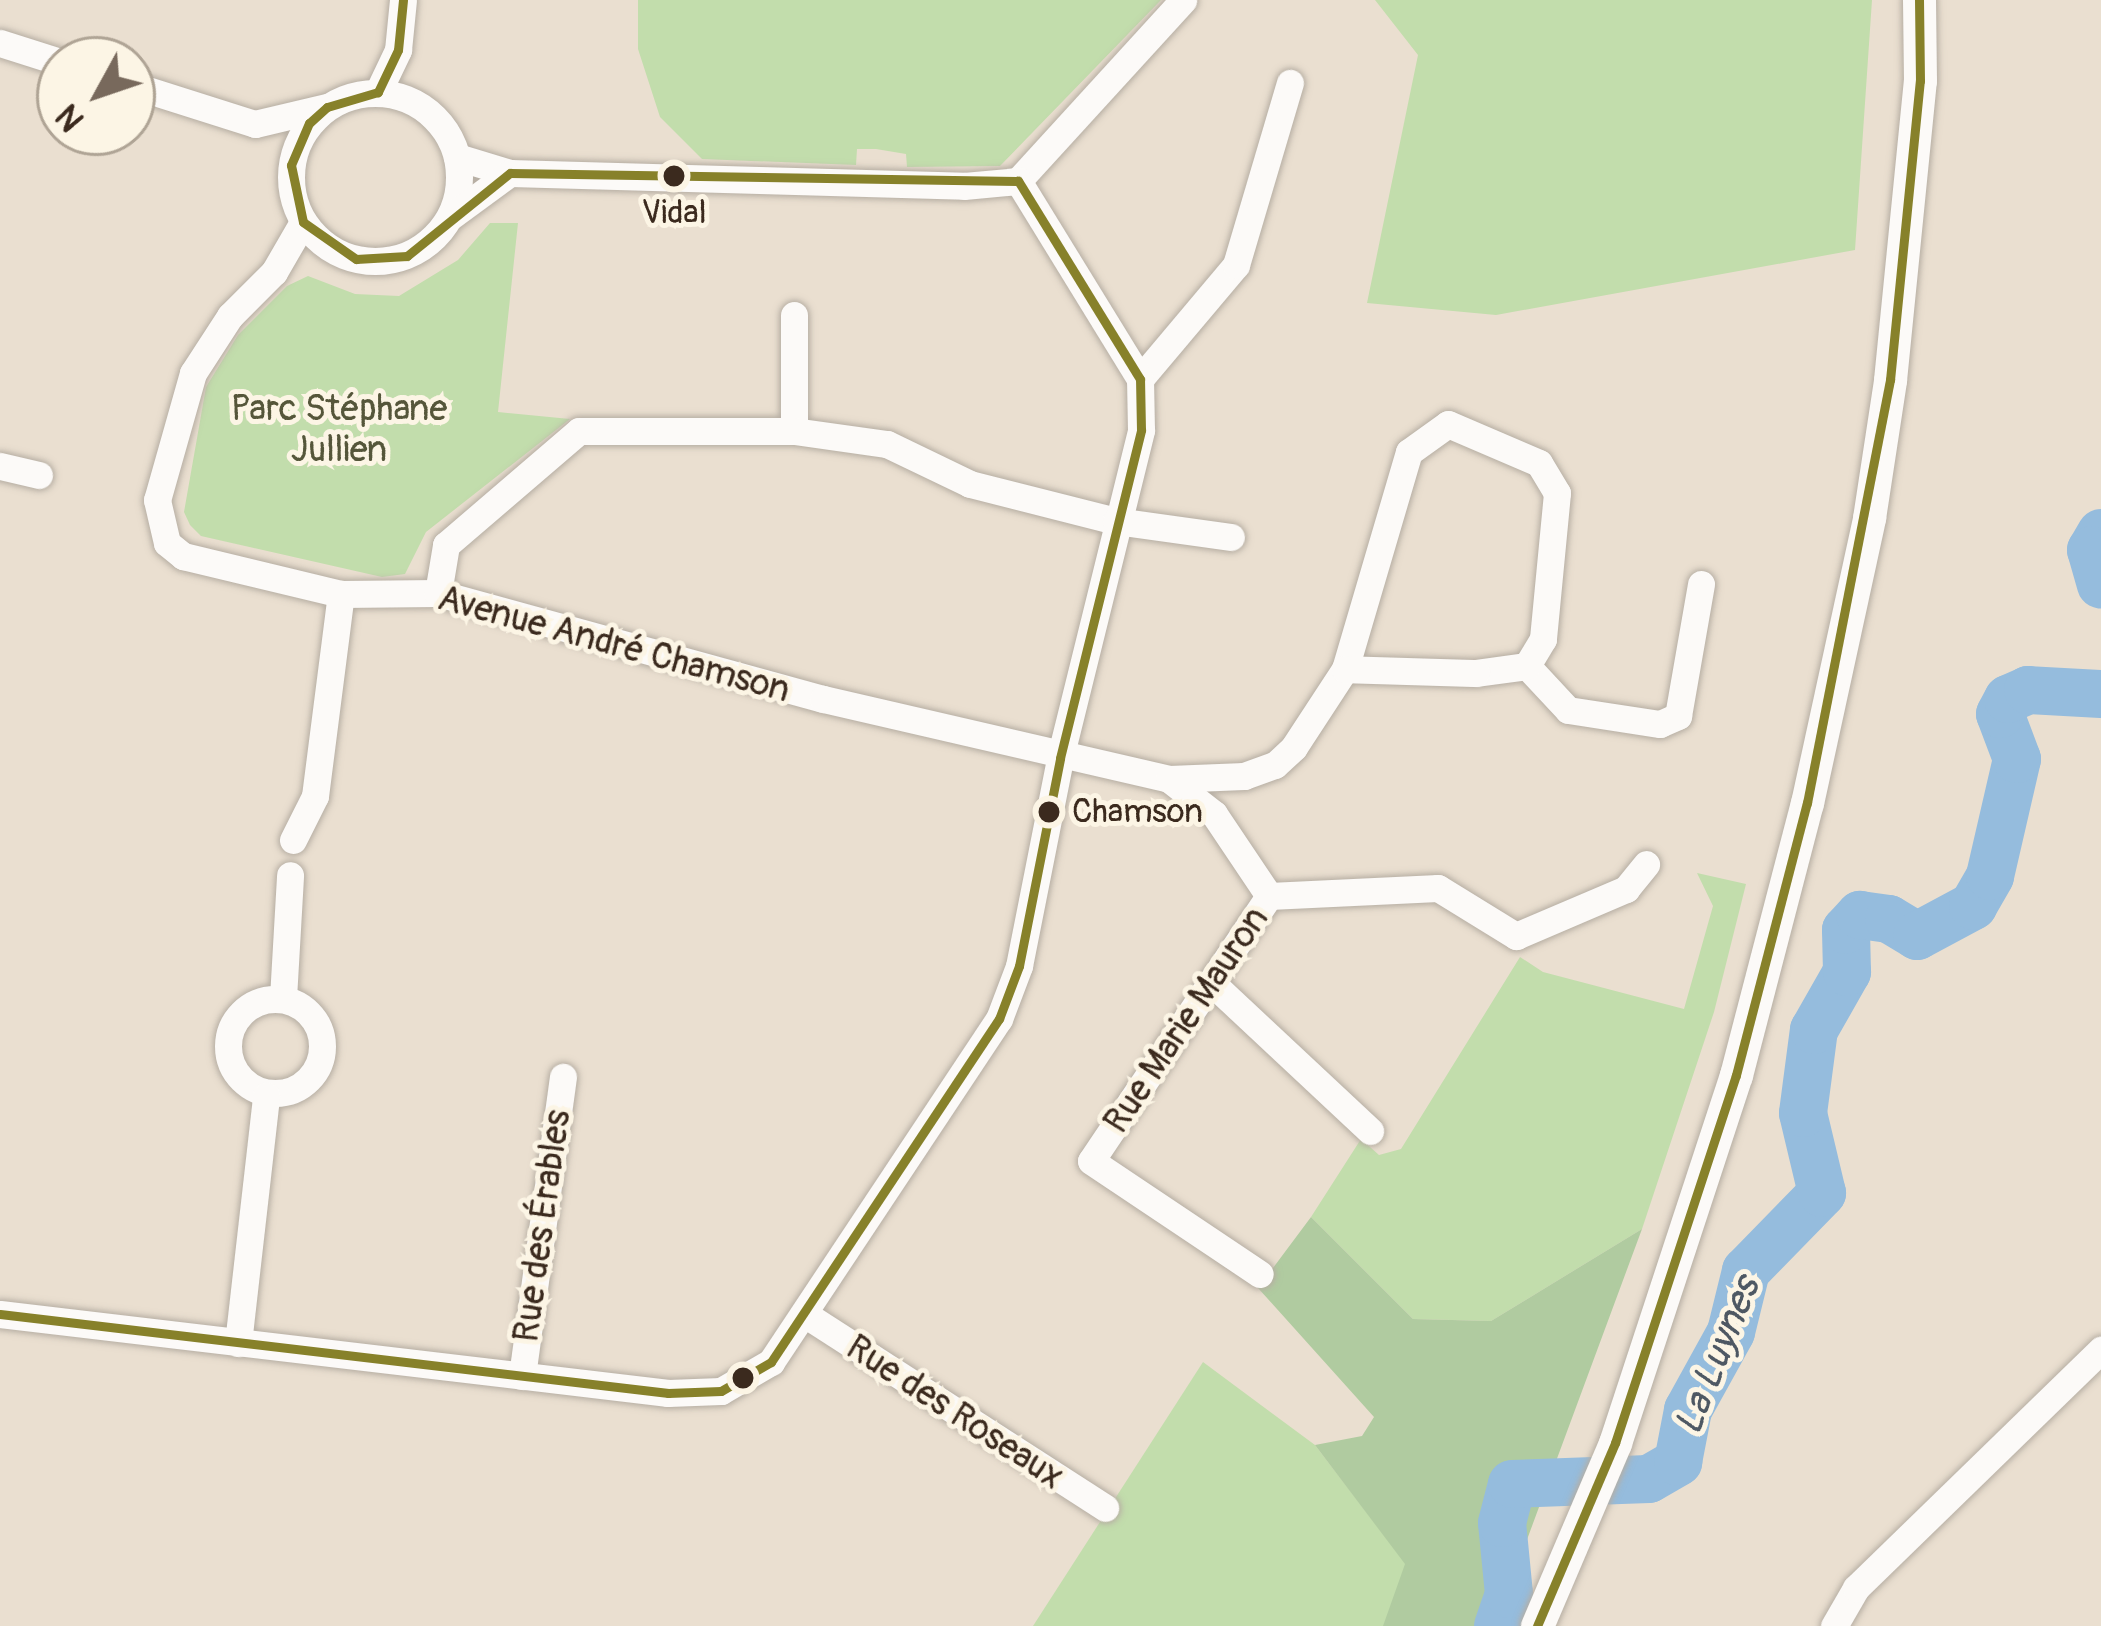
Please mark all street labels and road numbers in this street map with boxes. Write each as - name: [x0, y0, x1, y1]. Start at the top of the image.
- street label: Avenue André Chamson: [433, 576, 795, 712]
- street label: Rue Marie Mauron: [1094, 899, 1278, 1141]
- street label: Rue des Érables: [504, 1107, 580, 1345]
- street label: Rue des Roseaux: [838, 1326, 1072, 1498]

